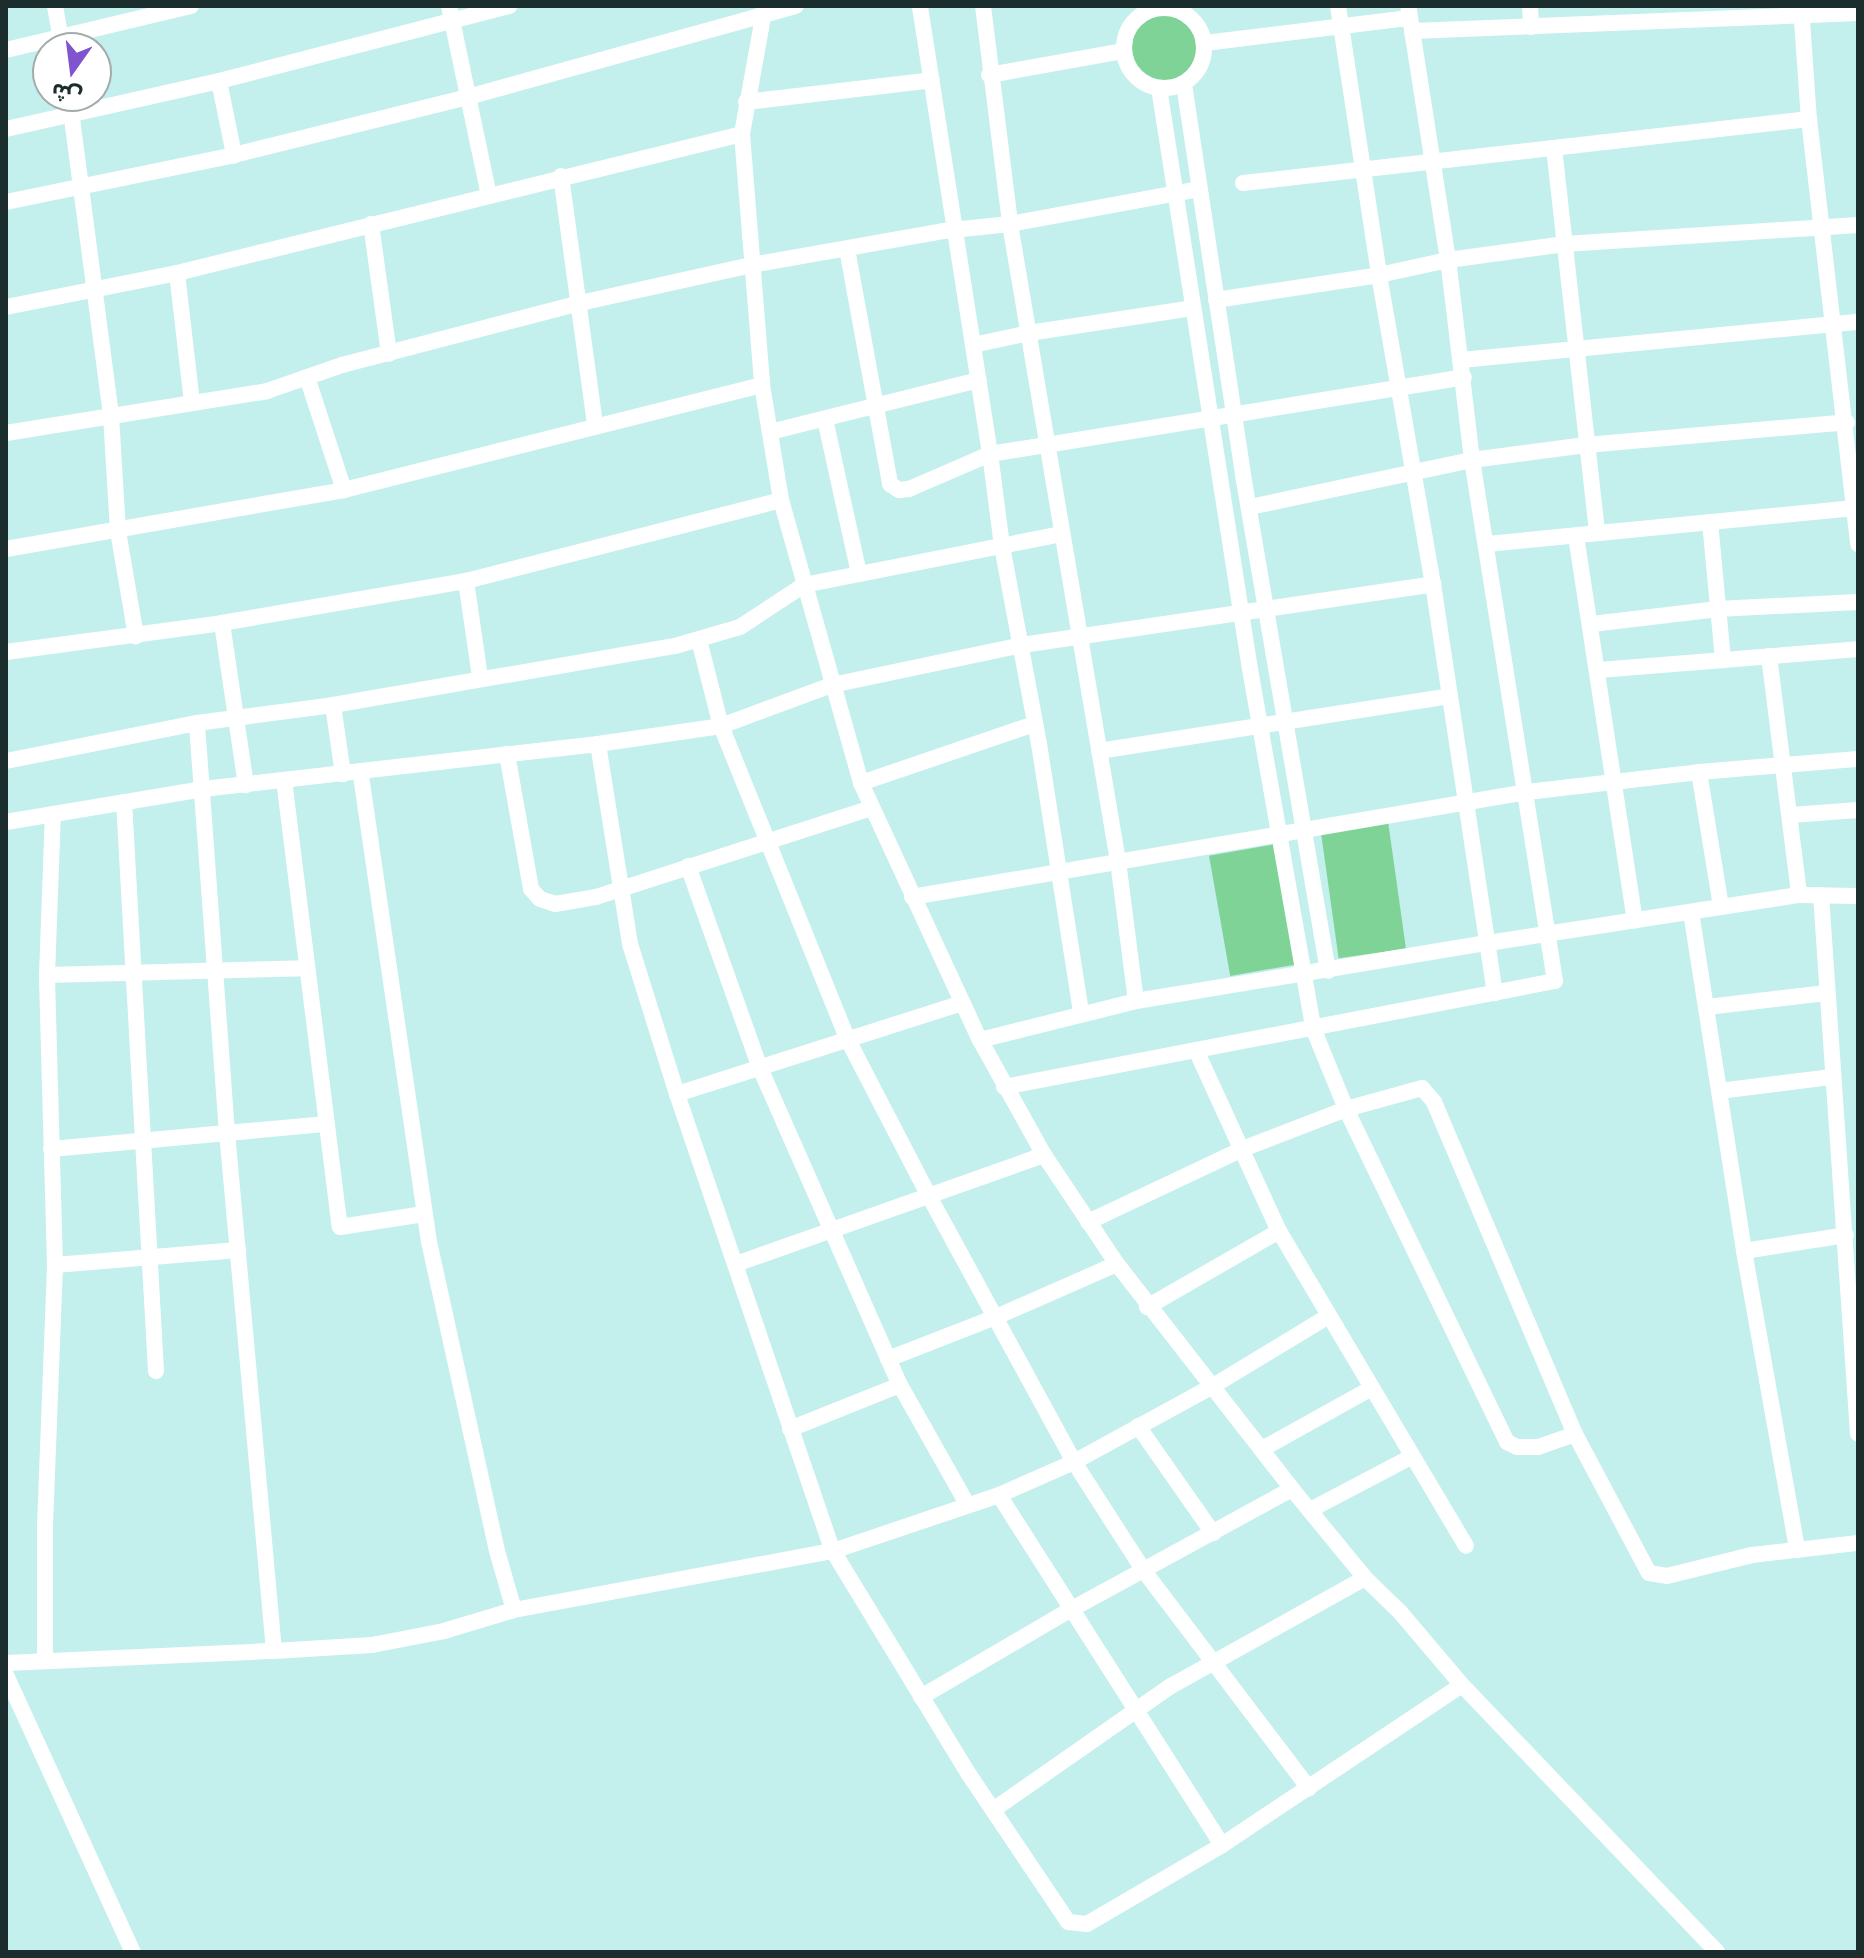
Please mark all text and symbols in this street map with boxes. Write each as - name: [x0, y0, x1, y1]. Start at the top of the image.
- north arrow: [32, 32, 112, 112]
- text: ش: [49, 77, 84, 111]

